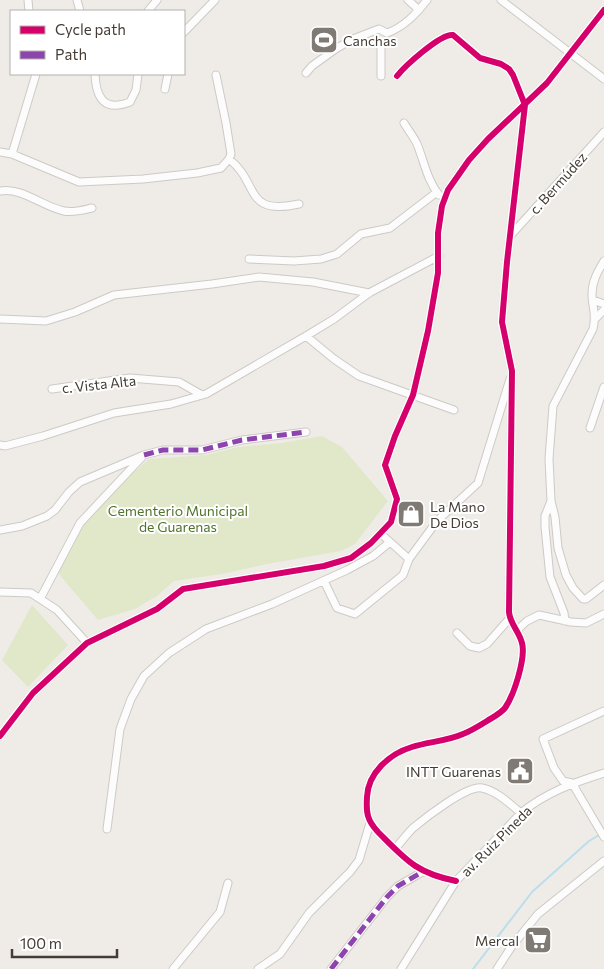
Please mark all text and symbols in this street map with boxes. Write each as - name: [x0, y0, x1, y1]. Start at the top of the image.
- legend: [10, 10, 185, 75]
- text: Cycle path: [55, 20, 126, 38]
- sports icon: Canchas: [309, 25, 339, 55]
- place label: Canchas: [343, 32, 397, 49]
- text: Path: [55, 45, 87, 63]
- street label: c. Bermúdez: [526, 149, 590, 217]
- street label: c. Vista Alta: [61, 372, 137, 396]
- place label: La Mano De Dios: [430, 498, 485, 531]
- shop icon: La Mano De Dios: [396, 499, 426, 529]
- park label: Cementerio Municipal de Guarenas: [108, 502, 248, 535]
- public building icon: INTT Guarenas: [505, 756, 535, 786]
- place label: INTT Guarenas: [406, 763, 501, 780]
- street label: av. Ruiz Pineda: [457, 802, 535, 880]
- supermarket icon: Mercal: [523, 925, 553, 955]
- scale bar: [12, 926, 118, 958]
- place label: Mercal: [475, 932, 519, 949]
- text: 100 m: [20, 934, 62, 952]

